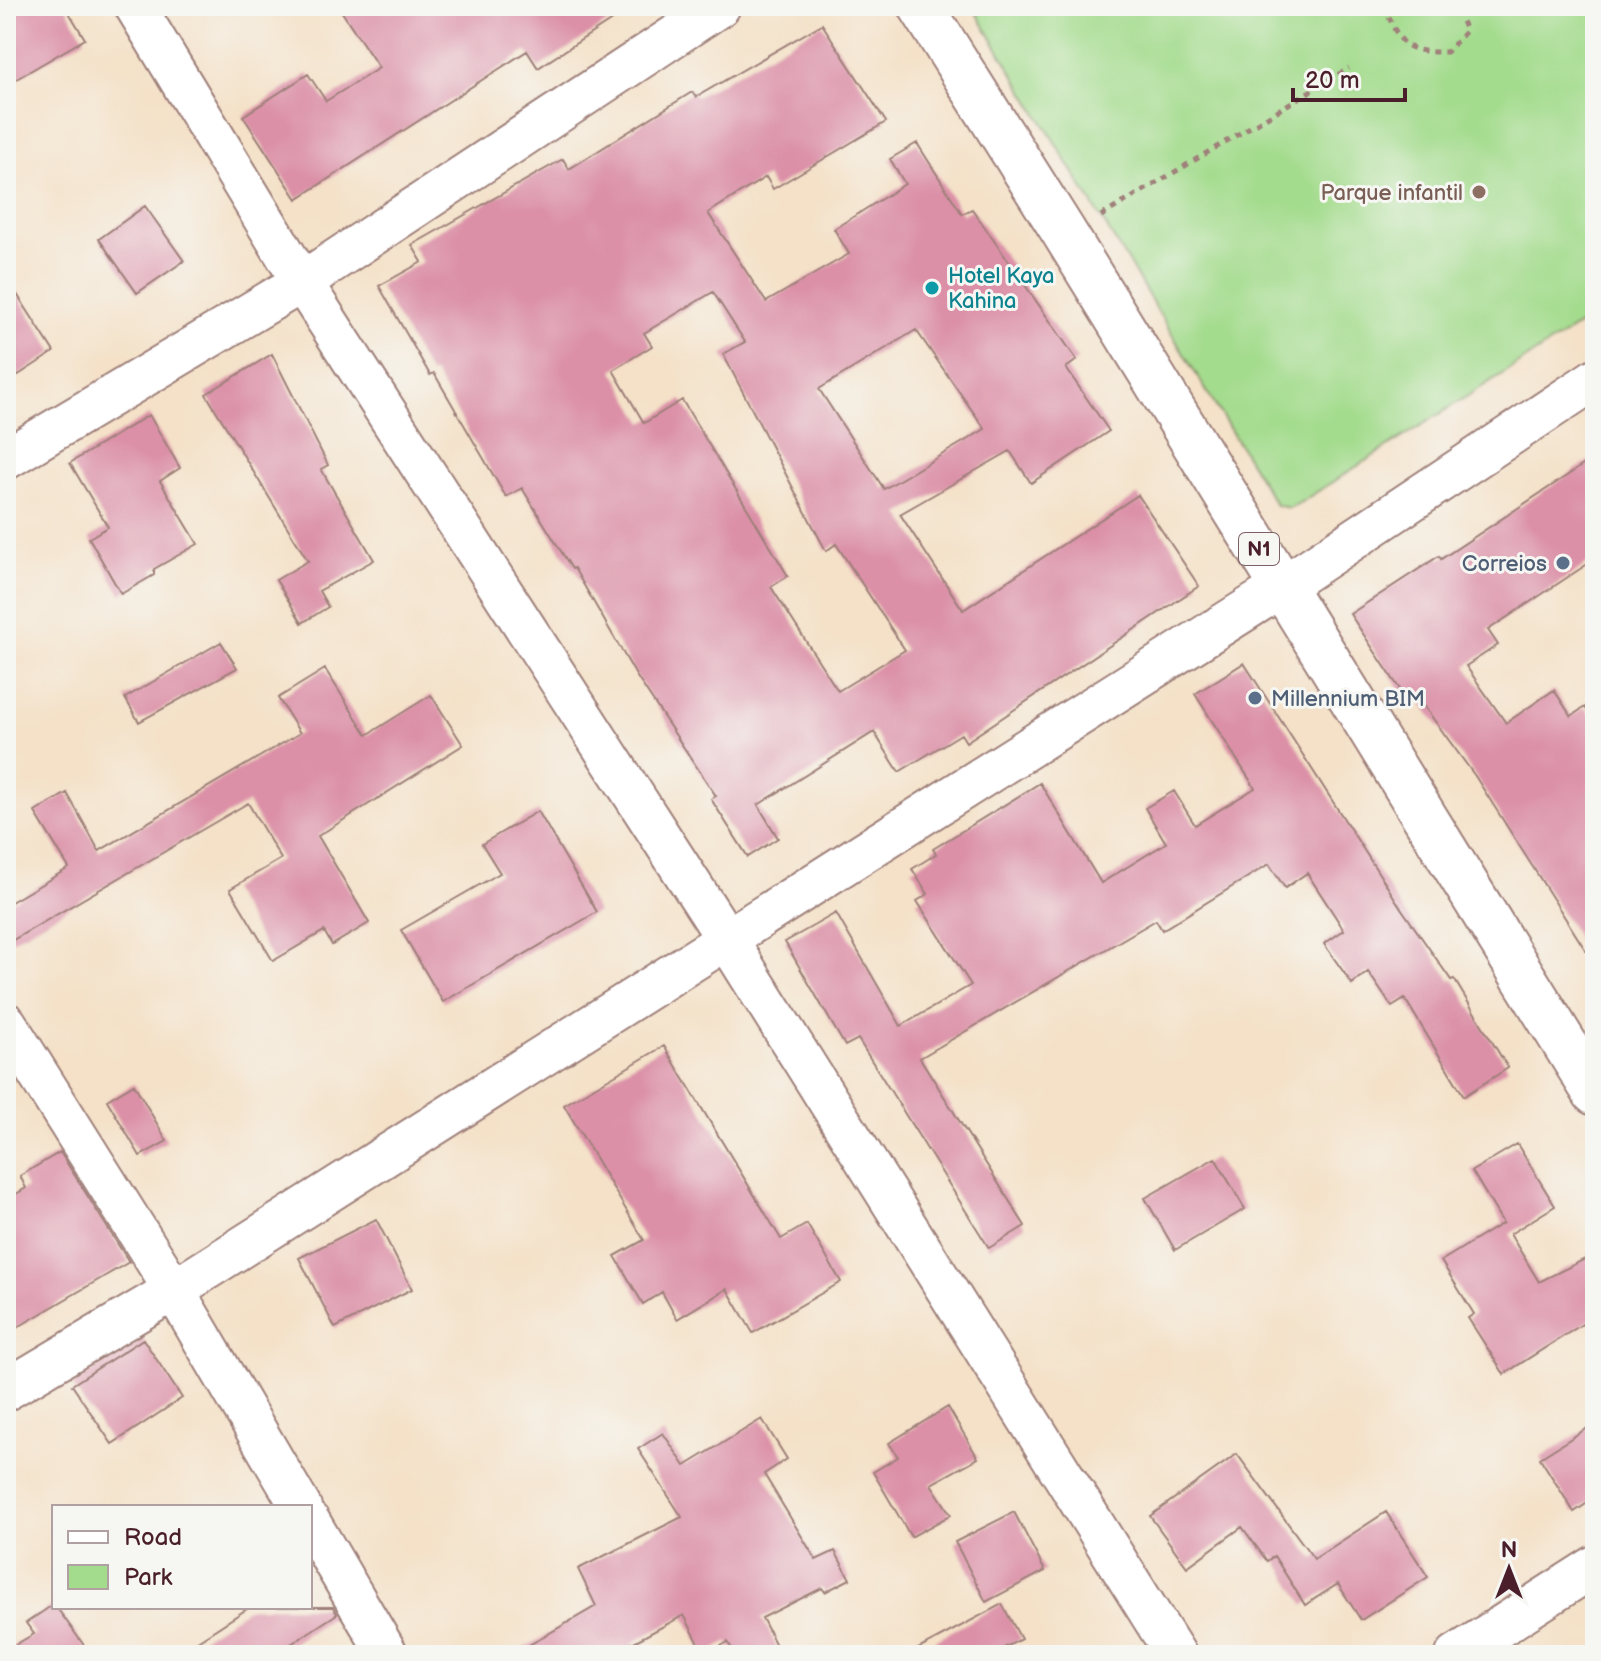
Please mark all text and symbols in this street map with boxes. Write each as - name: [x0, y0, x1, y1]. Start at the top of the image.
- scale bar: [1293, 52, 1405, 102]
- text: 20 m: [1305, 66, 1360, 95]
- place label: Parque infantil: [1321, 180, 1463, 207]
- marker: Parque infantil: [1470, 183, 1488, 201]
- place label: Hotel Kaya Kahina: [948, 263, 1055, 315]
- marker: Hotel Kaya Kahina: [923, 279, 941, 297]
- road number: N1: [1239, 533, 1279, 565]
- place label: Correios: [1462, 551, 1547, 578]
- marker: Correios: [1554, 554, 1572, 572]
- place label: Millennium BIM: [1271, 686, 1425, 713]
- marker: Millennium BIM: [1246, 689, 1264, 707]
- legend: [52, 1505, 312, 1609]
- text: Road: [124, 1523, 182, 1552]
- north arrow: [1469, 1529, 1549, 1609]
- text: N: [1501, 1537, 1517, 1564]
- text: Park: [124, 1563, 172, 1592]

